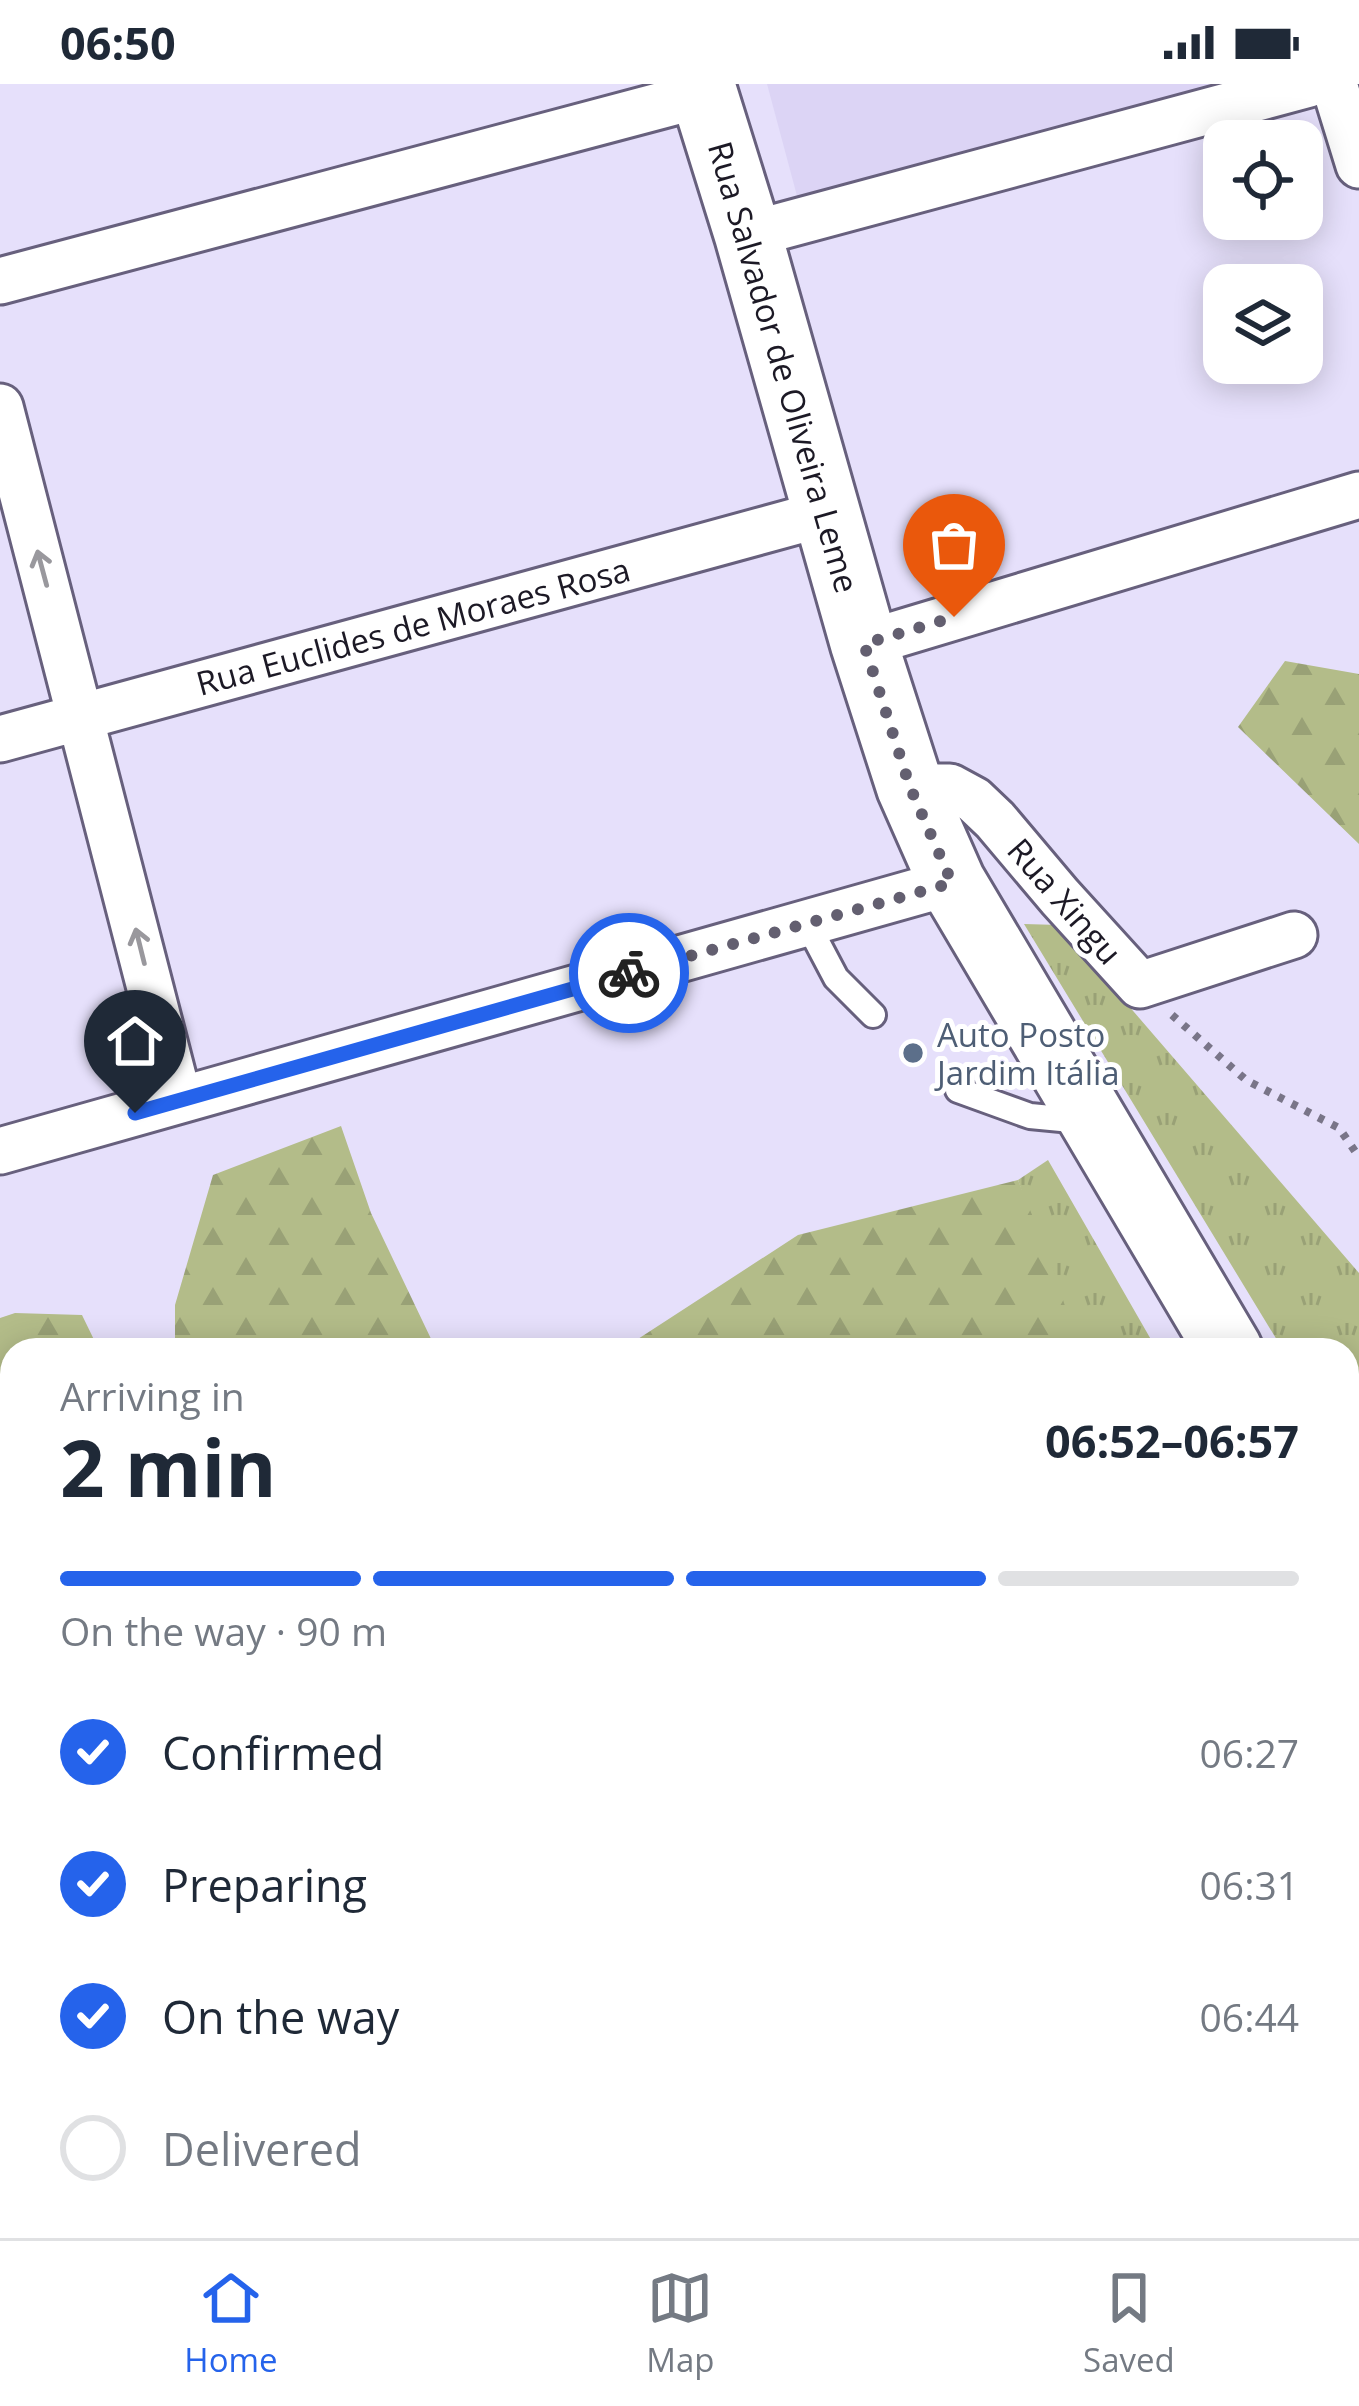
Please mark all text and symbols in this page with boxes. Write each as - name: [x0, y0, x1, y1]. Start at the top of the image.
- text: 06:50: [60, 12, 176, 73]
- map controls: [1203, 120, 1323, 384]
- button: locate: [1203, 120, 1323, 240]
- street label: Rua Salvador de Oliveira Leme: [698, 136, 870, 598]
- button: layers: [1203, 264, 1323, 384]
- pin: [903, 494, 1005, 617]
- icon: bag: [921, 512, 987, 578]
- street label: Rua Euclides de Moraes Rosa: [191, 546, 635, 706]
- one-way arrow: [30, 550, 52, 588]
- street label: Rua Xingu: [998, 828, 1132, 974]
- courier: [569, 913, 689, 1033]
- one-way arrow: [128, 928, 150, 966]
- icon: bike: [596, 940, 662, 1006]
- pin: [84, 990, 186, 1113]
- icon: home: [102, 1008, 168, 1074]
- place label: Auto Posto Jardim Itália: [934, 1012, 1120, 1095]
- marker: Auto Posto Jardim Itália: [900, 1040, 926, 1066]
- text: Arriving in: [60, 1369, 245, 1422]
- text: 06:52–06:57: [1045, 1410, 1299, 1471]
- text: 2 min: [60, 1414, 277, 1520]
- text: On the way · 90 m: [60, 1604, 387, 1657]
- icon: check: [60, 1719, 126, 1785]
- text: Confirmed: [162, 1722, 384, 1783]
- text: 06:27: [1200, 1726, 1299, 1779]
- icon: check: [60, 1851, 126, 1917]
- text: Preparing: [162, 1854, 367, 1915]
- text: 06:31: [1200, 1858, 1299, 1911]
- icon: check: [60, 1983, 126, 2049]
- text: On the way: [162, 1986, 399, 2047]
- text: 06:44: [1200, 1990, 1299, 2043]
- text: Delivered: [162, 2118, 362, 2179]
- tab: Home: [184, 2265, 278, 2382]
- tab: Map: [646, 2265, 714, 2382]
- tab: Saved: [1083, 2265, 1175, 2382]

